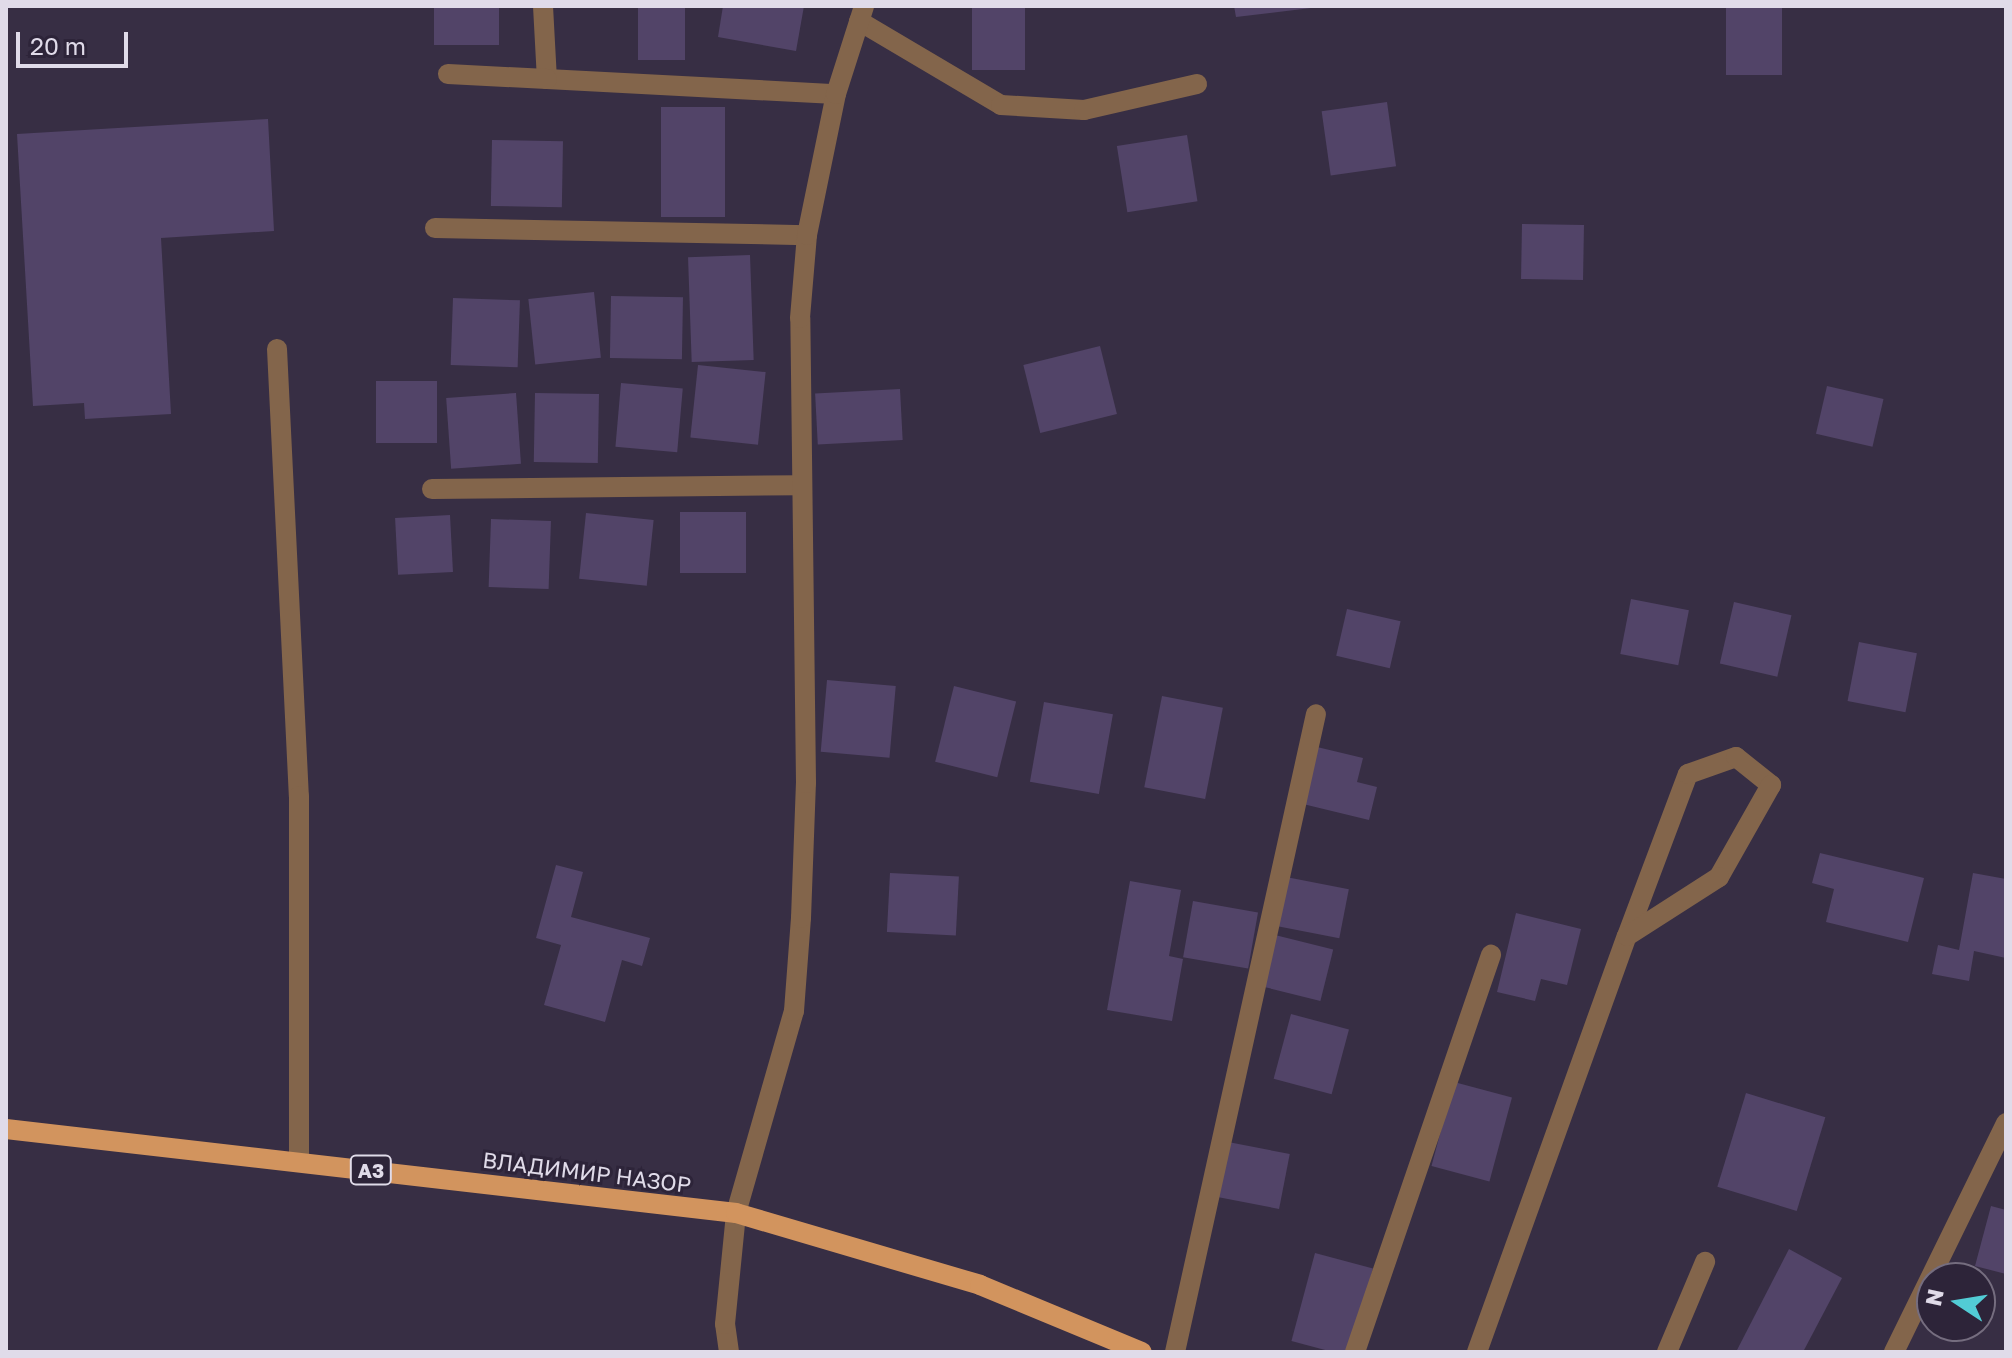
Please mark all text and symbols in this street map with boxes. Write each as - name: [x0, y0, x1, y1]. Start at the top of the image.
- scale bar: [20, 16, 132, 66]
- text: 20 m: [30, 31, 86, 60]
- street label: ВЛАДИМИР НАЗОР: [481, 1146, 693, 1198]
- road number: A3: [349, 1154, 393, 1186]
- north arrow: [1916, 1262, 1996, 1342]
- text: N: [1919, 1286, 1949, 1308]

